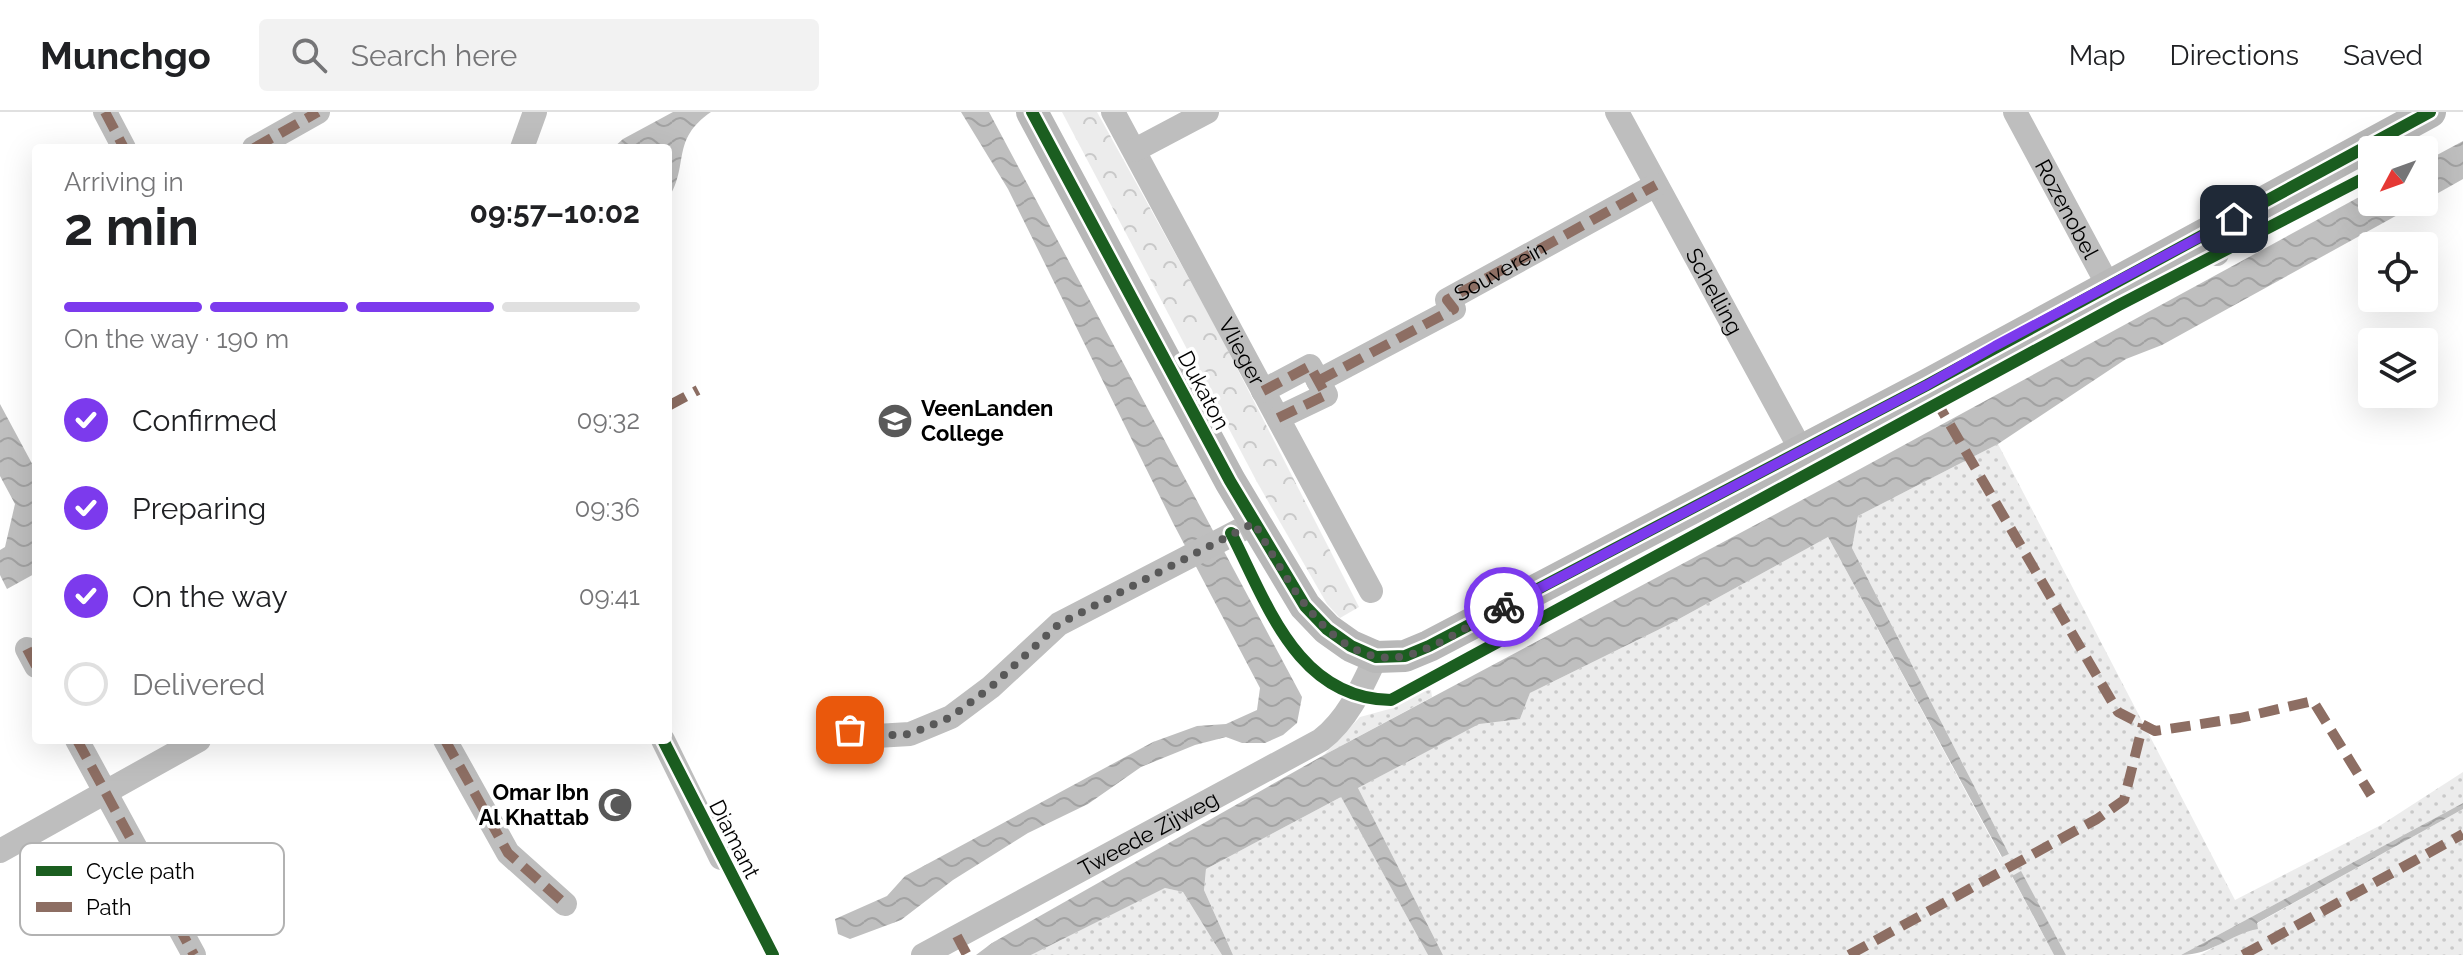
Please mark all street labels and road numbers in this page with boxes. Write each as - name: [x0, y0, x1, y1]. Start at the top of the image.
- street label: Rozenobel: [2030, 155, 2104, 263]
- street label: Souverein: [1449, 235, 1551, 307]
- street label: Schelling: [1681, 244, 1749, 339]
- street label: Vlieger: [1213, 313, 1271, 390]
- street label: Dukaton: [1172, 346, 1236, 434]
- street label: Tweede Zijweg: [1074, 785, 1223, 882]
- street label: Diamant: [704, 795, 766, 883]

